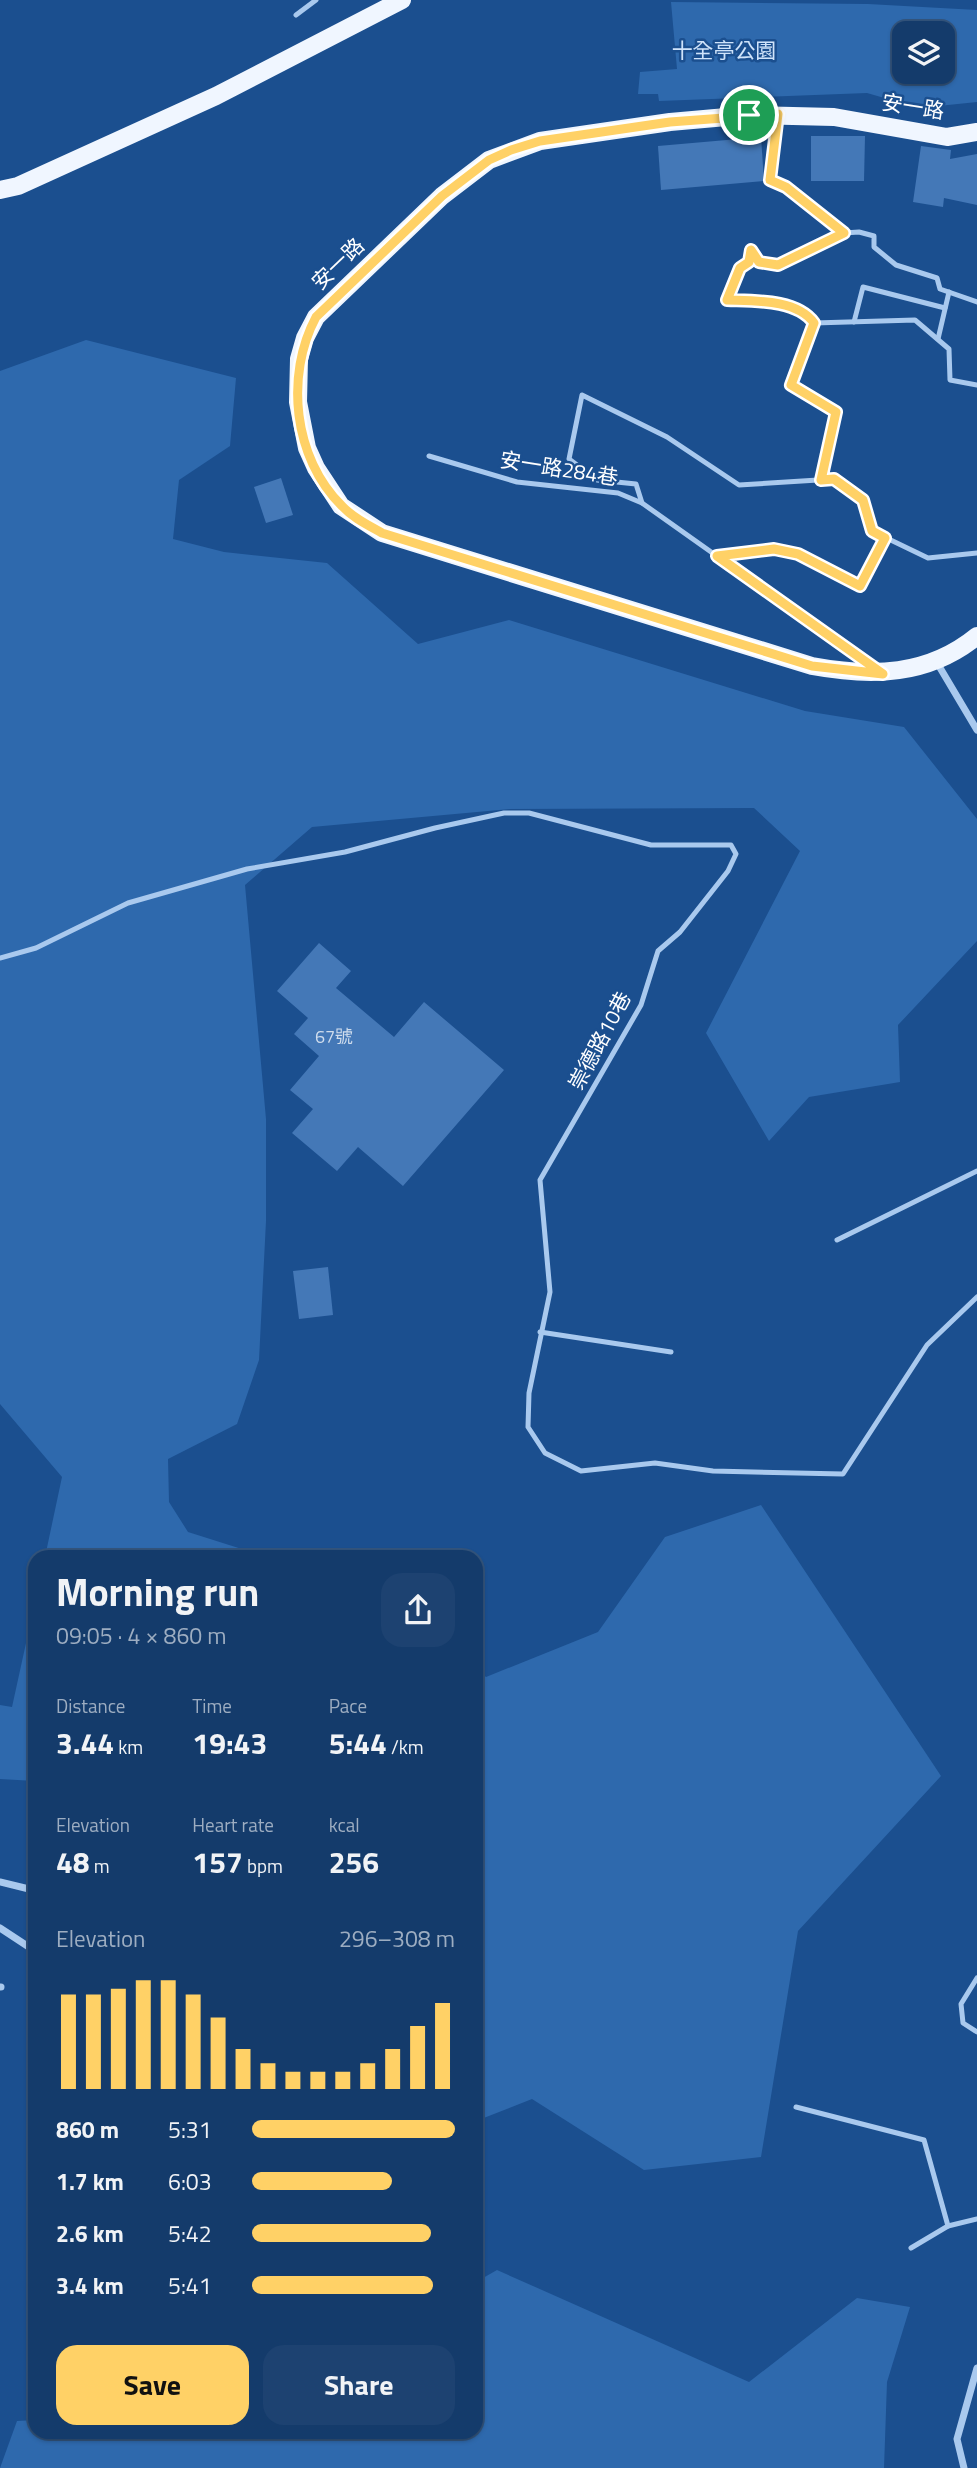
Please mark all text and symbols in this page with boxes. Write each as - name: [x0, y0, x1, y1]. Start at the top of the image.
- map controls: [892, 21, 955, 84]
- button: layers: [892, 21, 955, 84]
- park label: 十全亭公園: [672, 34, 777, 66]
- pin: [719, 85, 779, 145]
- street label: 安一路: [880, 85, 947, 127]
- icon: arrive: [730, 96, 768, 134]
- street label: 安一路: [304, 230, 371, 297]
- street label: 安一路284巷: [498, 443, 621, 493]
- street label: 崇德路10巷: [560, 986, 638, 1096]
- house number: 67號: [315, 1023, 353, 1050]
- text: Morning run: [56, 1563, 259, 1621]
- button: share: [381, 1573, 455, 1647]
- text: 09:05 · 4 × 860 m: [56, 1618, 226, 1653]
- text: Distance: [56, 1691, 125, 1720]
- text: Time: [192, 1691, 232, 1720]
- text: Pace: [329, 1691, 367, 1720]
- text: 3.44: [56, 1720, 114, 1766]
- text: 19:43: [192, 1720, 267, 1766]
- text: 5:44: [329, 1720, 387, 1766]
- text: km: [114, 1732, 143, 1761]
- text: /km: [387, 1732, 424, 1761]
- text: Elevation: [56, 1810, 130, 1839]
- text: Heart rate: [192, 1810, 274, 1839]
- text: kcal: [329, 1810, 360, 1839]
- text: 48: [56, 1839, 90, 1885]
- text: 157: [192, 1839, 243, 1885]
- text: 256: [329, 1839, 379, 1885]
- text: m: [90, 1851, 110, 1880]
- text: bpm: [243, 1851, 283, 1880]
- text: Elevation: [56, 1921, 145, 1956]
- text: 296–308 m: [339, 1921, 455, 1956]
- text: 860 m: [56, 2112, 119, 2147]
- text: 5:31: [168, 2112, 212, 2147]
- text: 1.7 km: [56, 2164, 124, 2199]
- text: 6:03: [168, 2164, 212, 2199]
- text: 2.6 km: [56, 2216, 124, 2251]
- text: 5:42: [168, 2216, 212, 2251]
- text: 3.4 km: [56, 2268, 124, 2303]
- text: 5:41: [168, 2268, 212, 2303]
- button: Save: [56, 2345, 249, 2425]
- button: Share: [263, 2345, 455, 2425]

